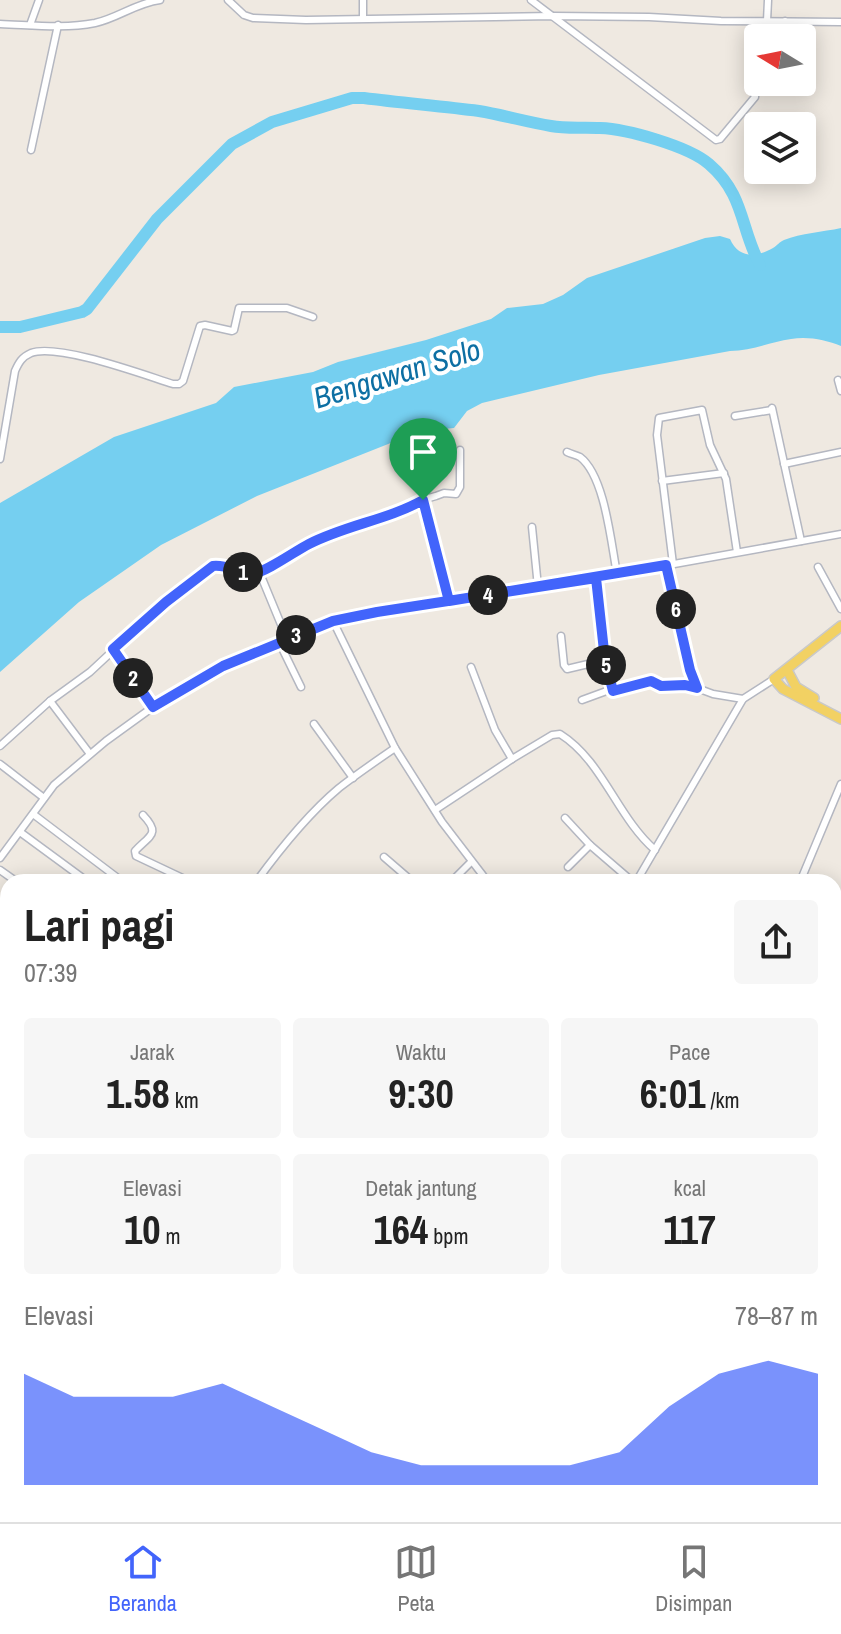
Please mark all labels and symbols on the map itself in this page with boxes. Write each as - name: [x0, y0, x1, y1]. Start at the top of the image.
- north arrow: [744, 24, 816, 96]
- water label: Bengawan Solo: [308, 329, 485, 417]
- pin: [389, 418, 457, 500]
- pin: 1: [223, 552, 263, 592]
- pin: 4: [468, 575, 508, 615]
- pin: 6: [656, 589, 696, 629]
- pin: 3: [276, 615, 316, 655]
- pin: 5: [586, 645, 626, 685]
- pin: 2: [113, 658, 153, 698]

